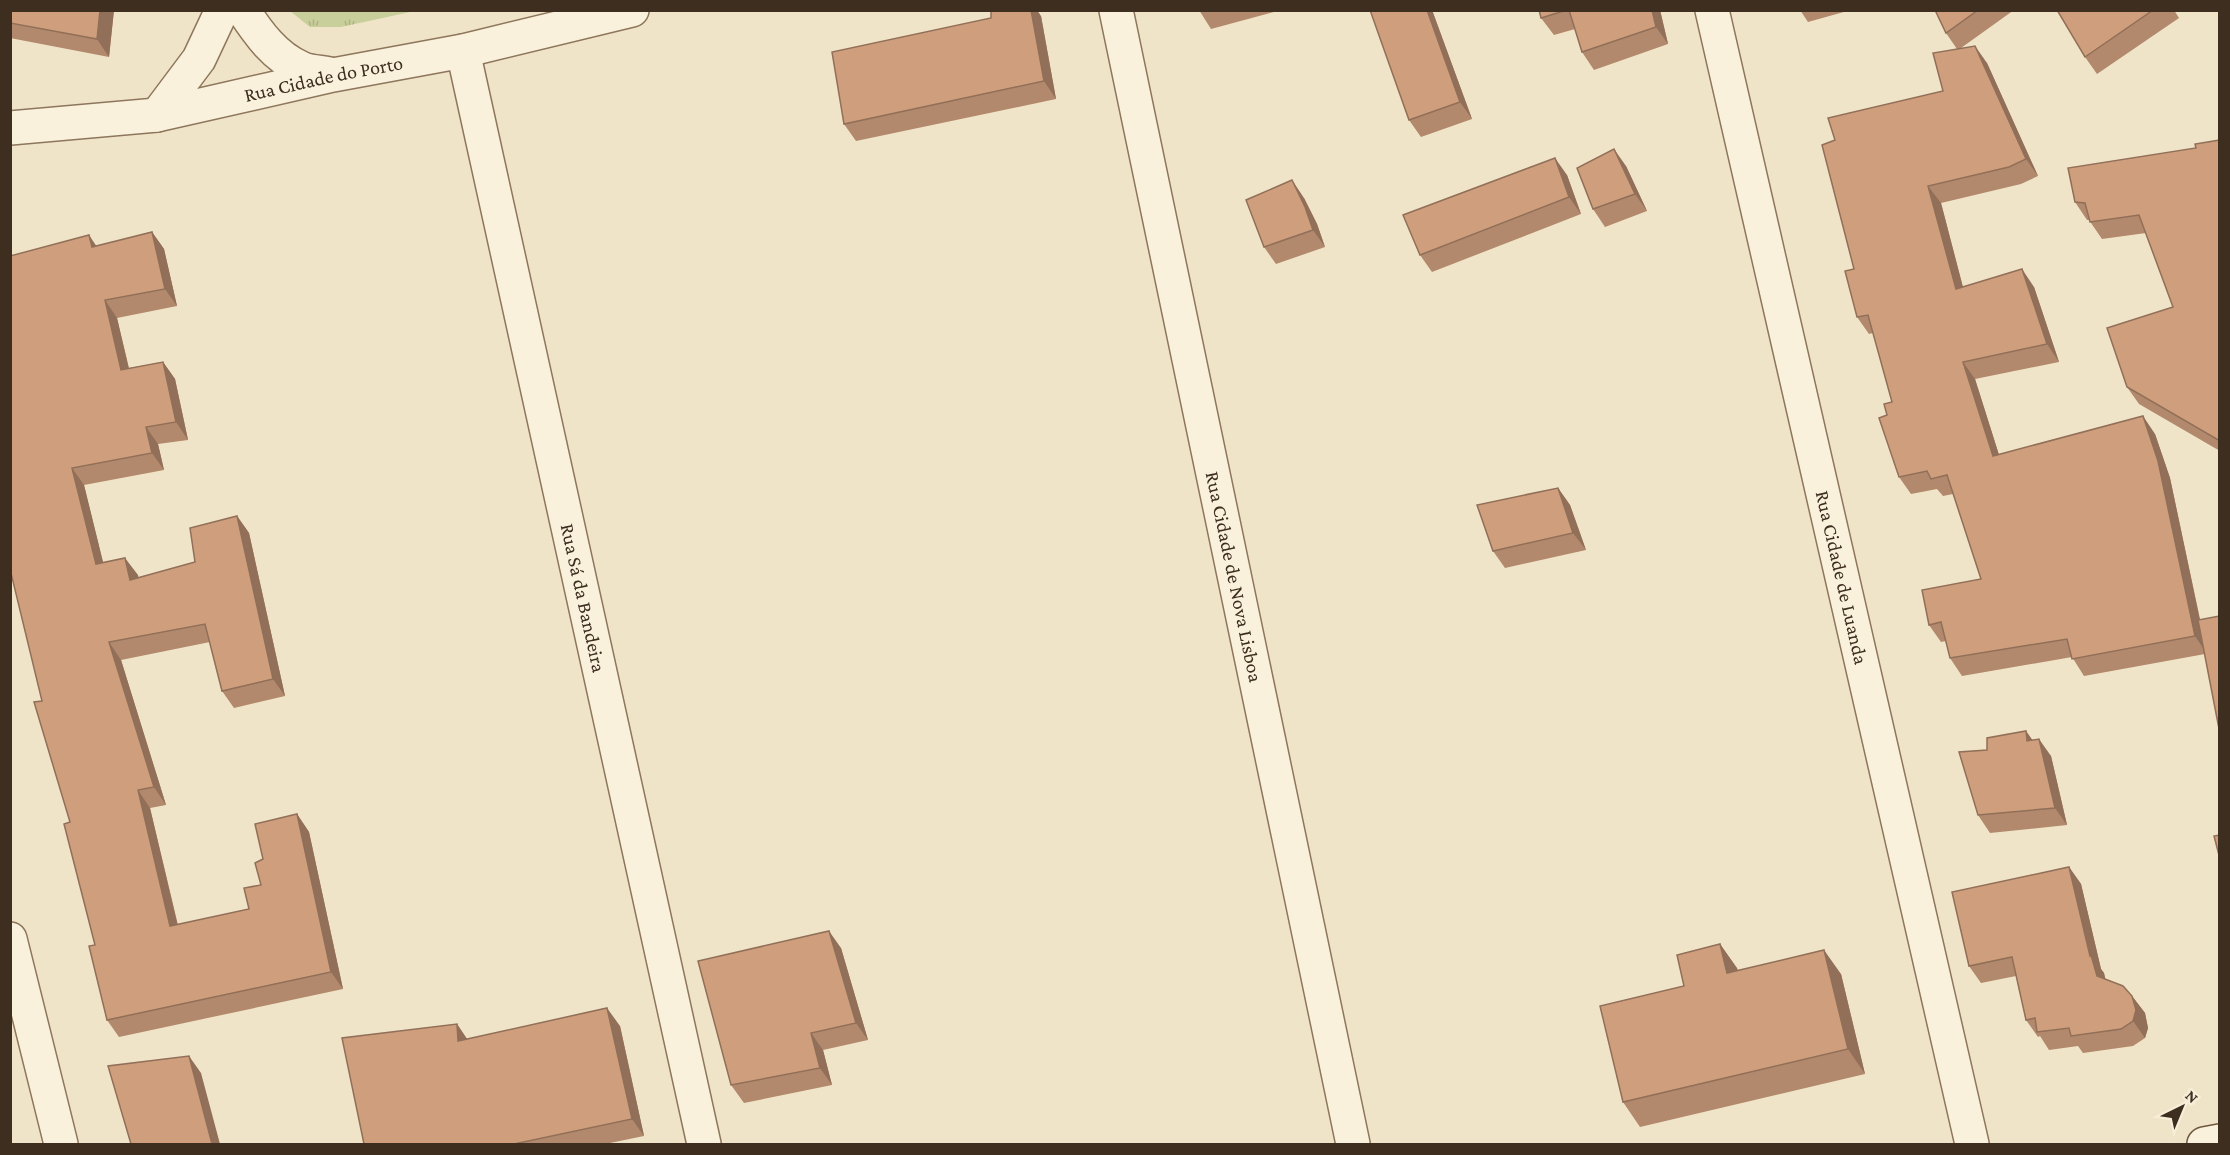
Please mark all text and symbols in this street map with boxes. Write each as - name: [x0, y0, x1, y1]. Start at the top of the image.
- street label: Rua Cidade do Porto: [242, 51, 405, 106]
- street label: Rua Cidade de Nova Lisboa: [1202, 469, 1267, 684]
- street label: Rua Cidade de Luanda: [1811, 488, 1873, 666]
- street label: Rua Sá da Bandeira: [556, 521, 611, 674]
- north arrow: [2152, 1077, 2212, 1137]
- text: N: [2182, 1086, 2202, 1106]

